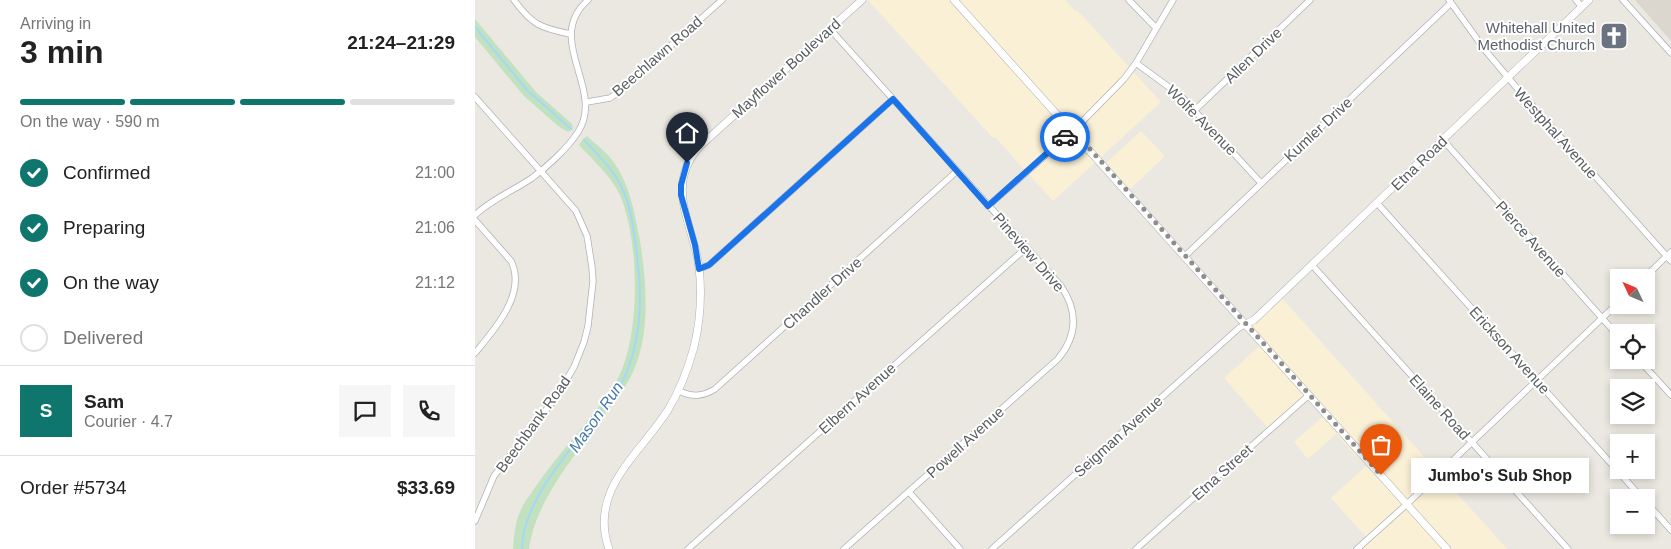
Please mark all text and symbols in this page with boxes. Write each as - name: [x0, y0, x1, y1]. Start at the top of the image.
- street label: Beechlawn Road: [609, 12, 705, 100]
- text: Arriving in: [20, 15, 91, 32]
- street label: Mayflower Boulevard: [728, 15, 844, 121]
- place label: Whitehall United Methodist Church: [1477, 19, 1595, 53]
- church icon: Whitehall United Methodist Church: [1599, 21, 1629, 51]
- street label: Allen Drive: [1221, 24, 1285, 86]
- text: 21:24–21:29: [347, 32, 455, 53]
- text: 3 min: [20, 34, 104, 70]
- street label: Wolfe Avenue: [1163, 81, 1241, 159]
- street label: Westphal Avenue: [1511, 84, 1601, 182]
- street label: Kumler Drive: [1281, 93, 1355, 165]
- pin: [666, 112, 708, 163]
- courier: [1040, 112, 1090, 162]
- text: On the way · 590 m: [20, 113, 160, 130]
- icon: home: [673, 119, 701, 147]
- icon: car: [1051, 123, 1079, 151]
- street label: Etna Road: [1388, 132, 1450, 194]
- icon: check: [20, 159, 48, 187]
- text: Confirmed: [63, 162, 151, 183]
- text: 21:00: [415, 164, 455, 181]
- street label: Pierce Avenue: [1492, 197, 1570, 281]
- street label: Pineview Drive: [990, 209, 1068, 295]
- icon: check: [20, 214, 48, 242]
- text: Preparing: [63, 217, 145, 238]
- text: 21:06: [415, 219, 455, 236]
- street label: Chandler Drive: [779, 253, 865, 333]
- icon: check: [20, 269, 48, 297]
- north arrow: [1610, 269, 1655, 314]
- map controls: [1610, 269, 1655, 534]
- text: On the way: [63, 272, 159, 293]
- text: 21:12: [415, 274, 455, 291]
- street label: Erickson Avenue: [1466, 303, 1554, 397]
- button: locate: [1610, 324, 1655, 369]
- text: Delivered: [63, 327, 143, 348]
- street label: Elbern Avenue: [815, 359, 899, 437]
- street label: Elaine Road: [1406, 371, 1474, 443]
- street label: Beechbank Road: [492, 372, 574, 476]
- water label: Mason Run: [566, 379, 626, 455]
- button: layers: [1610, 379, 1655, 424]
- button: chat: [339, 385, 391, 437]
- button: phone: [403, 385, 455, 437]
- text: Sam: [84, 391, 124, 412]
- street label: Seigman Avenue: [1070, 392, 1166, 480]
- text: S: [40, 400, 52, 421]
- street label: Powell Avenue: [923, 403, 1007, 481]
- text: Courier · 4.7: [84, 413, 173, 430]
- pin: [1360, 424, 1402, 475]
- icon: bag: [1367, 431, 1395, 459]
- button: +: [1610, 434, 1655, 479]
- street label: Etna Street: [1188, 440, 1256, 503]
- callout: Jumbo's Sub Shop: [1411, 458, 1589, 492]
- text: Jumbo's Sub Shop: [1428, 467, 1572, 484]
- text: Order #5734: [20, 477, 127, 498]
- text: $33.69: [397, 477, 455, 498]
- button: −: [1610, 489, 1655, 534]

